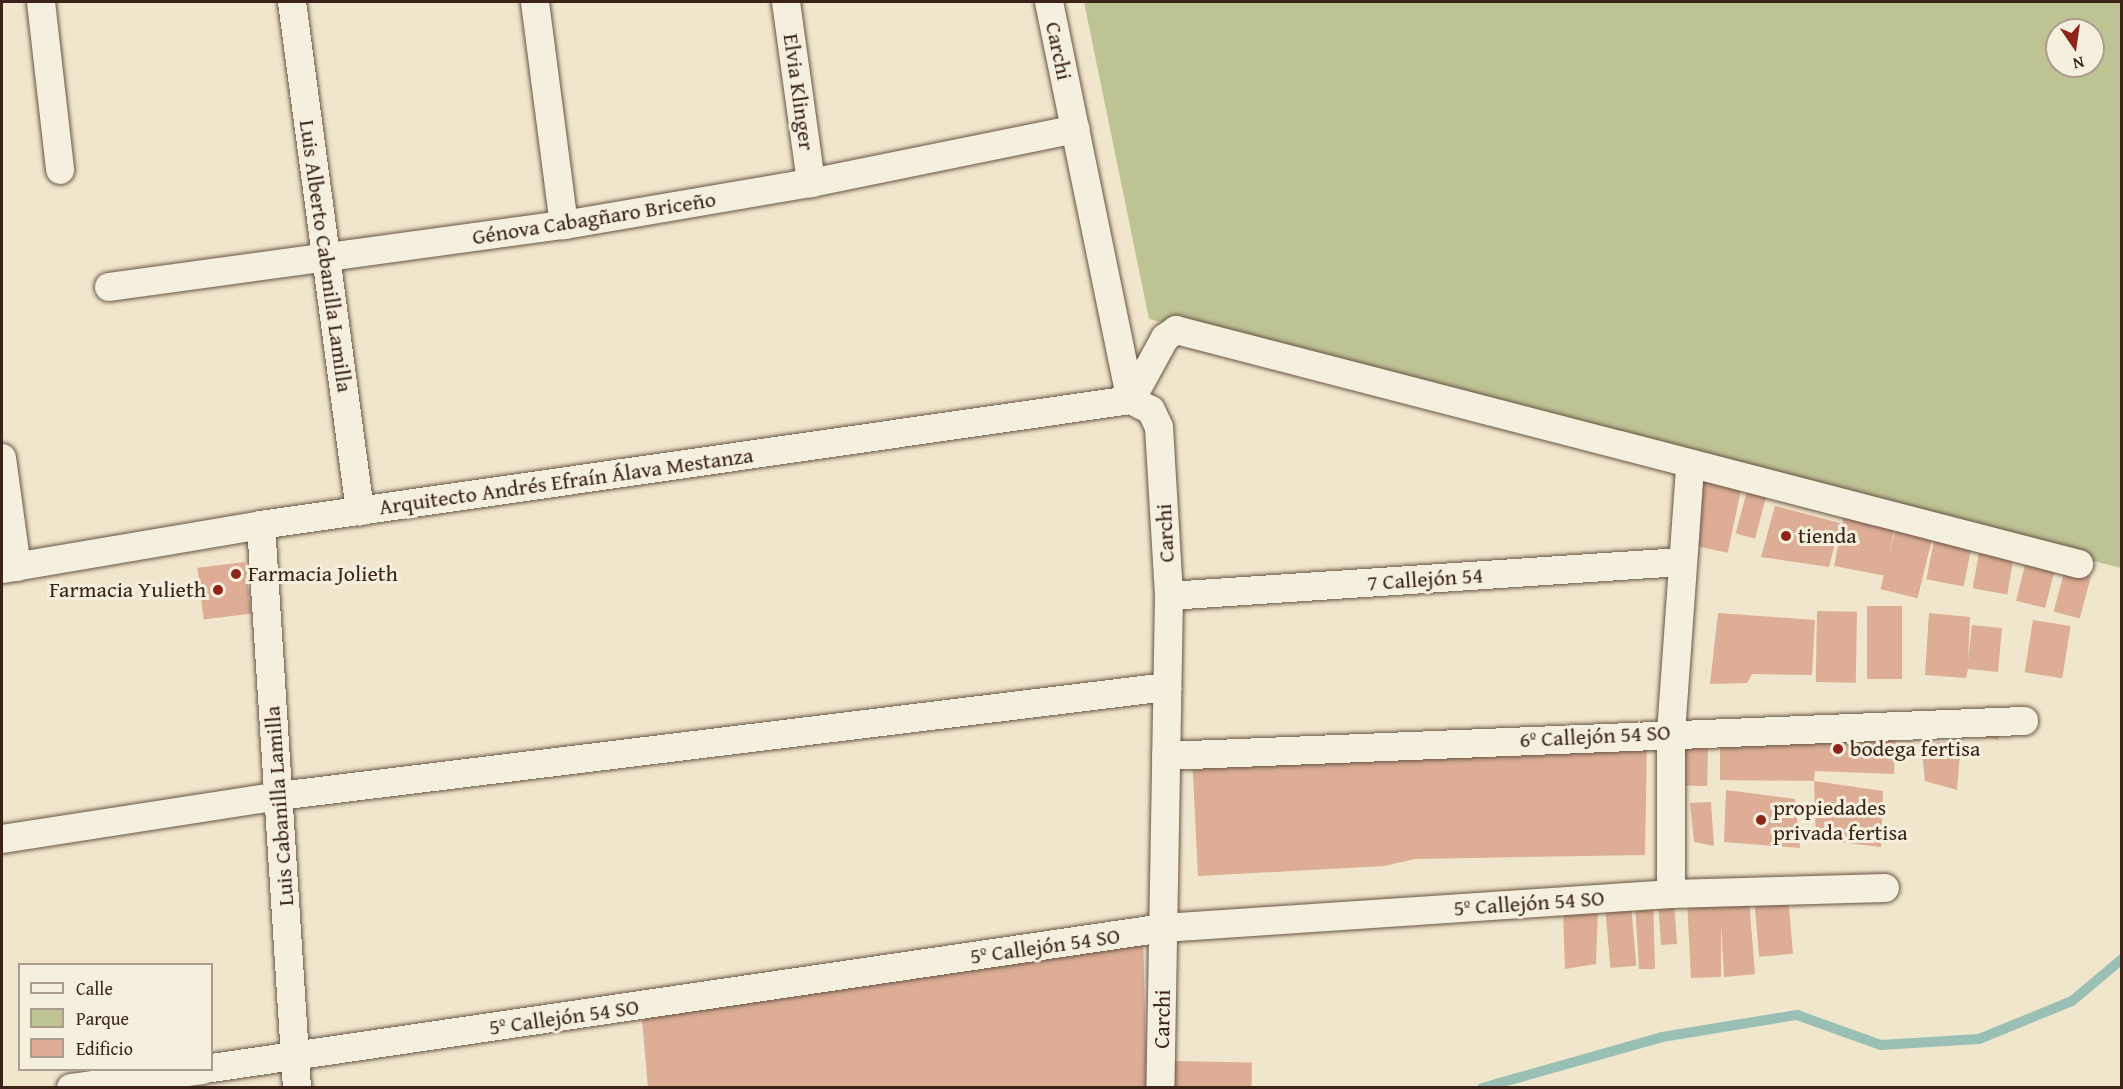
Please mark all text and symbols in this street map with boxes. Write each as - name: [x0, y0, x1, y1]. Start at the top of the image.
- north arrow: [2045, 18, 2105, 78]
- street label: Carchi: [1040, 19, 1078, 83]
- street label: Elvia Klinger: [778, 32, 820, 152]
- text: N: [2071, 51, 2087, 76]
- street label: Luis Alberto Cabanilla Lamilla: [294, 118, 358, 394]
- street label: Génova Cabagñaro Briceño: [470, 186, 718, 250]
- street label: Arquitecto Andrés Efraín Álava Mestanza: [377, 442, 755, 520]
- street label: Carchi: [1150, 503, 1180, 563]
- place label: tienda: [1798, 523, 1857, 549]
- marker: tienda: [1779, 529, 1793, 543]
- place label: Farmacia Jolieth: [248, 561, 398, 587]
- street label: 7 Callejón 54: [1366, 562, 1484, 596]
- marker: Farmacia Jolieth: [229, 567, 243, 581]
- place label: Farmacia Yulieth: [49, 577, 206, 603]
- marker: Farmacia Yulieth: [211, 583, 225, 597]
- street label: Luis Cabanilla Lamilla: [259, 705, 299, 907]
- street label: 6º Callejón 54 SO: [1519, 719, 1671, 753]
- place label: bodega fertisa: [1850, 736, 1980, 762]
- marker: bodega fertisa: [1831, 742, 1845, 756]
- place label: propiedades privada fertisa: [1773, 794, 1908, 846]
- marker: propiedades privada fertisa: [1754, 813, 1768, 827]
- street label: 5º Callejón 54 SO: [1453, 885, 1605, 921]
- street label: 5º Callejón 54 SO: [968, 922, 1122, 970]
- legend: [18, 963, 213, 1071]
- text: Calle: [76, 975, 113, 1002]
- street label: Carchi: [1148, 989, 1176, 1049]
- street label: 5º Callejón 54 SO: [487, 993, 641, 1041]
- text: Parque: [76, 1005, 129, 1032]
- text: Edificio: [76, 1035, 133, 1062]

